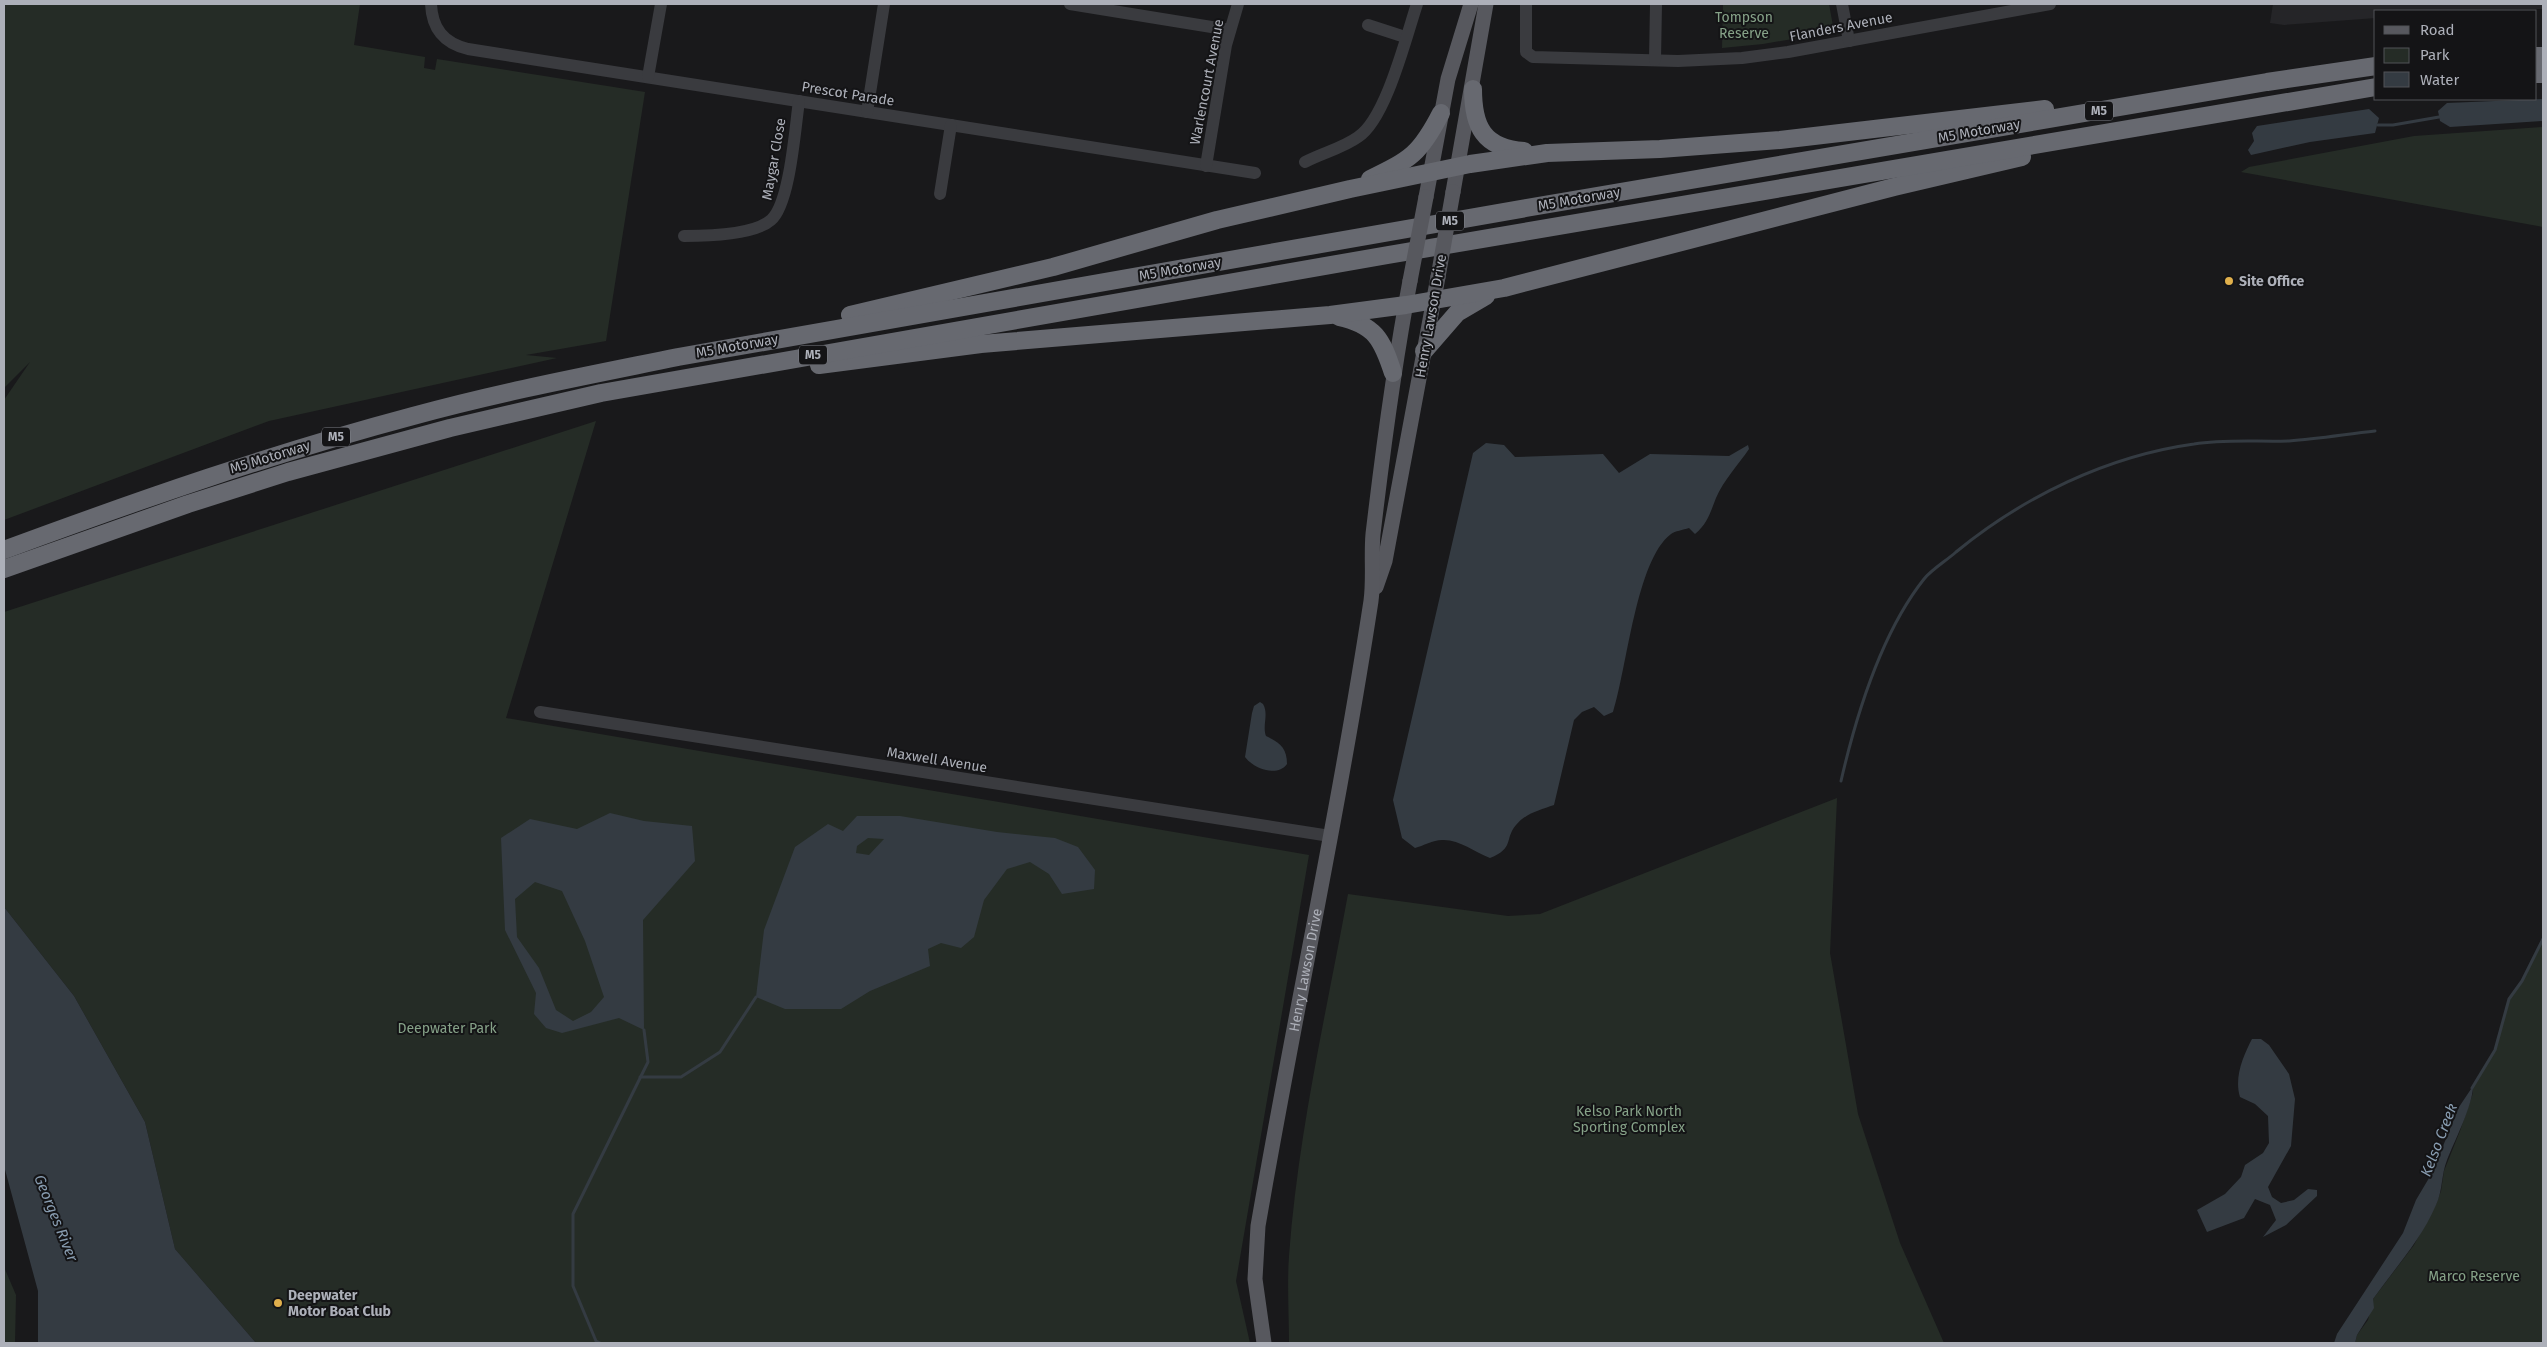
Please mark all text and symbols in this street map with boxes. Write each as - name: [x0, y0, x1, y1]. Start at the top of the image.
- park label: Tompson Reserve: [1715, 9, 1773, 42]
- street label: Flanders Avenue: [1788, 9, 1894, 45]
- legend: [2374, 10, 2537, 100]
- street label: Warlencourt Avenue: [1187, 18, 1227, 146]
- text: Road: [2420, 21, 2455, 39]
- text: Park: [2420, 46, 2450, 64]
- text: Water: [2420, 71, 2459, 89]
- street label: Prescot Parade: [800, 78, 896, 110]
- road number: M5: [2085, 102, 2113, 120]
- street label: M5 Motorway: [1937, 115, 2022, 147]
- street label: Maygar Close: [758, 117, 790, 201]
- street label: M5 Motorway: [1537, 183, 1622, 215]
- road number: M5: [1436, 212, 1464, 230]
- street label: M5 Motorway: [1138, 253, 1223, 285]
- street label: Henry Lawson Drive: [1412, 253, 1450, 379]
- place label: Site Office: [2239, 273, 2305, 290]
- marker: Site Office: [2223, 275, 2235, 287]
- street label: M5 Motorway: [695, 330, 780, 362]
- road number: M5: [799, 346, 827, 364]
- road number: M5: [322, 428, 350, 447]
- street label: M5 Motorway: [228, 437, 312, 477]
- street label: Maxwell Avenue: [886, 744, 988, 776]
- street label: Henry Lawson Drive: [1285, 907, 1325, 1033]
- park label: Deepwater Park: [397, 1020, 497, 1037]
- water label: Kelso Creek: [2417, 1101, 2461, 1179]
- park label: Kelso Park North Sporting Complex: [1573, 1103, 1685, 1136]
- water label: Georges River: [30, 1172, 82, 1265]
- park label: Marco Reserve: [2428, 1268, 2520, 1285]
- place label: Deepwater Motor Boat Club: [288, 1287, 391, 1320]
- marker: Deepwater Motor Boat Club: [272, 1297, 284, 1309]

